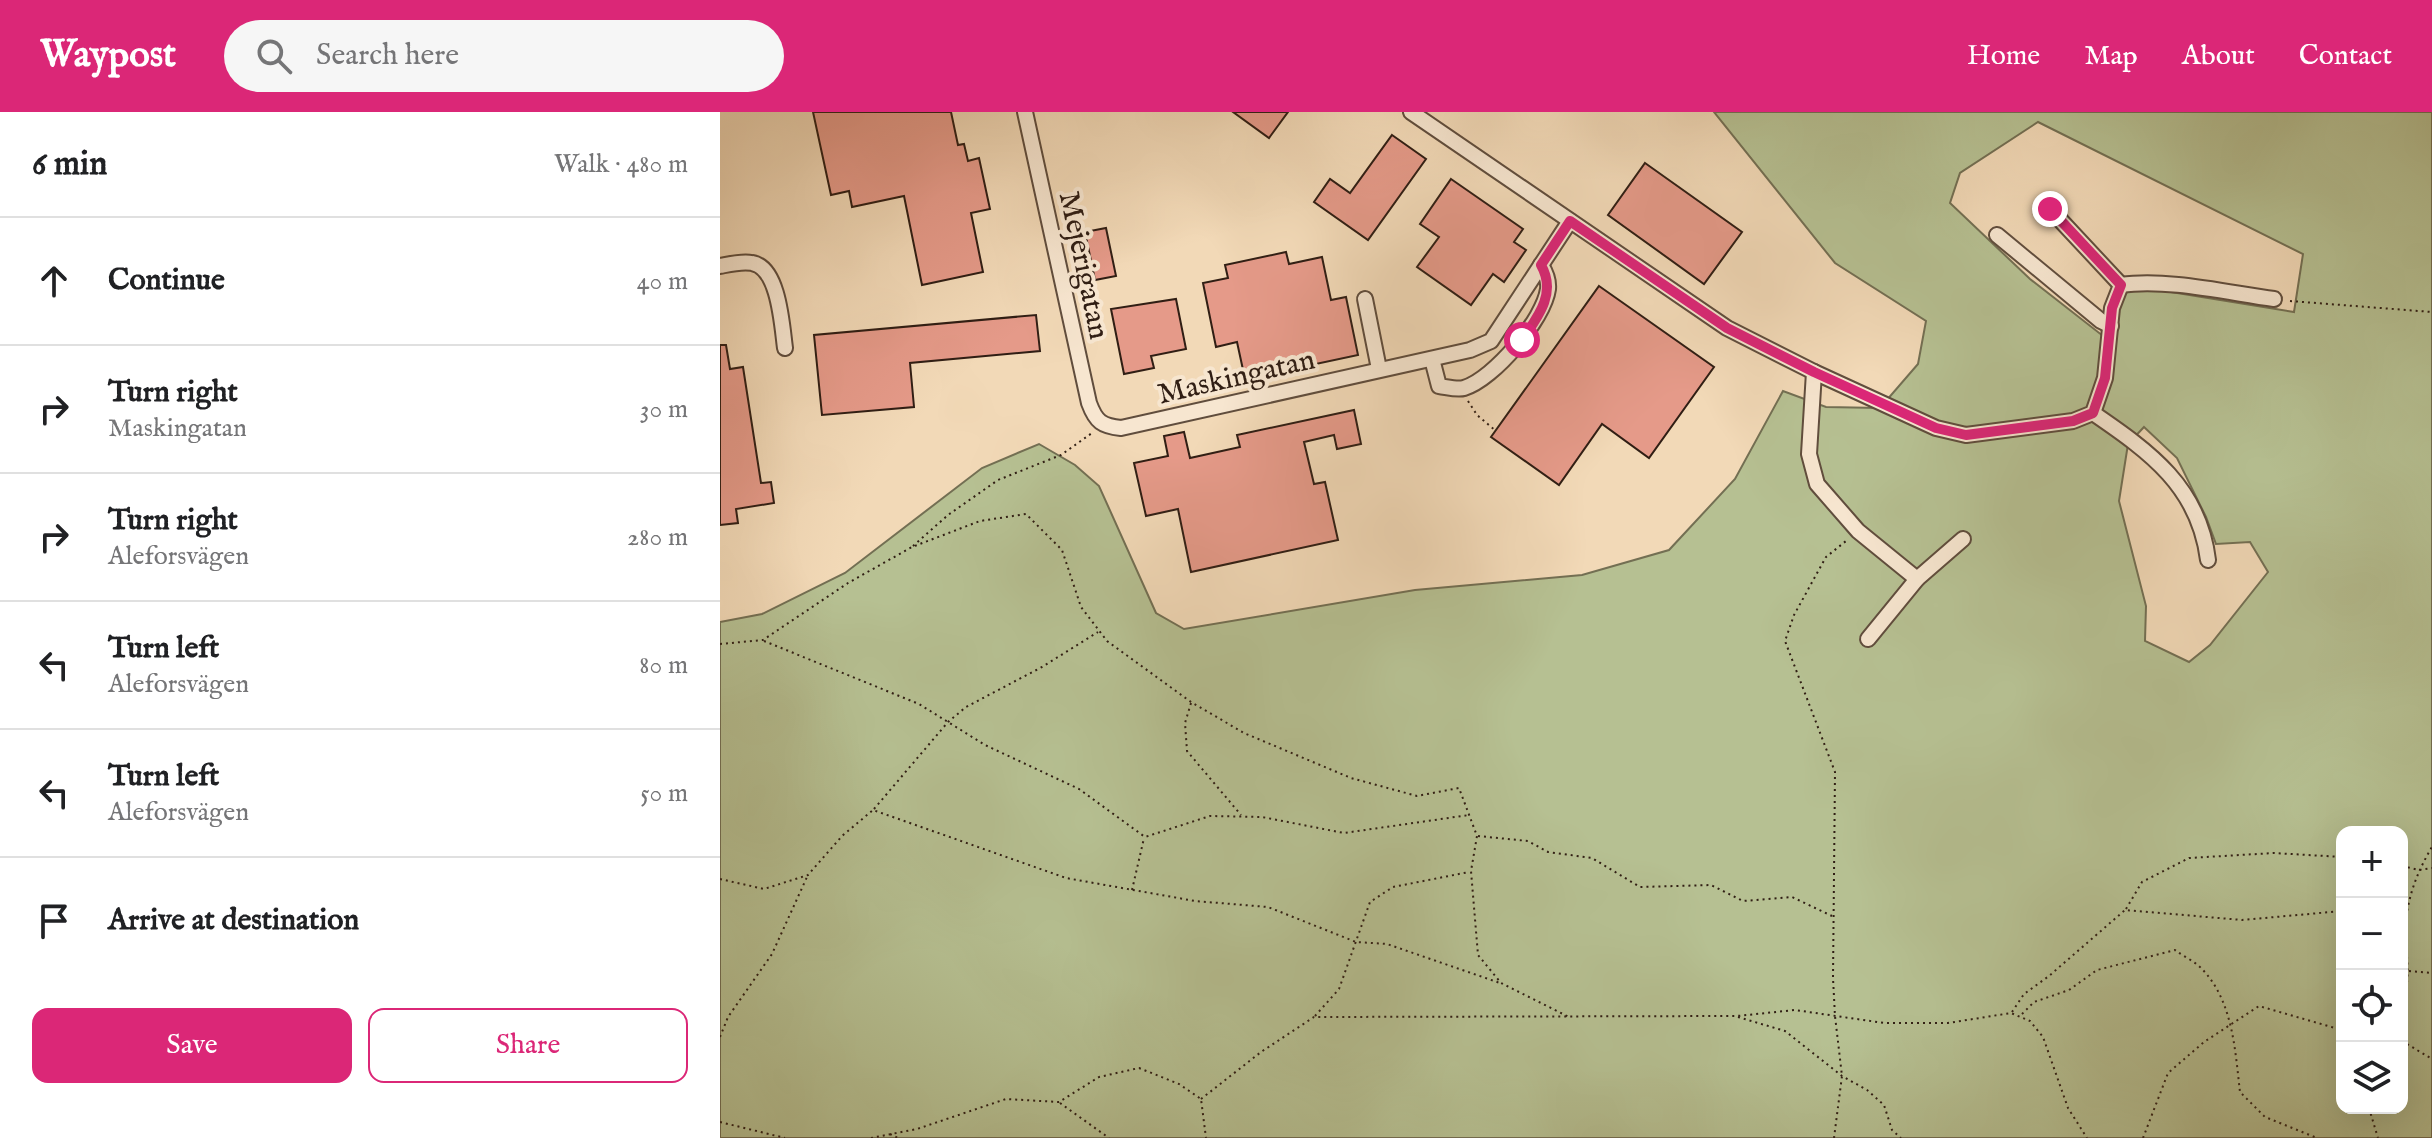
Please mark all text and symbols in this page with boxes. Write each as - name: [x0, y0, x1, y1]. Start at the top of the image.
- search box: [224, 20, 784, 92]
- text: Waypost: [40, 32, 176, 80]
- icon: search: [252, 34, 296, 78]
- text: Search here: [316, 37, 459, 75]
- text: Home: [1967, 39, 2040, 74]
- text: Map: [2084, 39, 2138, 74]
- text: About: [2182, 39, 2255, 74]
- text: Contact: [2299, 39, 2392, 74]
- text: 6 min: [32, 143, 107, 186]
- text: Walk · 480 m: [554, 148, 688, 181]
- street label: Mejerigatan: [1049, 188, 1117, 343]
- route end: [2032, 191, 2068, 227]
- icon: ahead: [32, 259, 76, 303]
- text: Continue: [108, 262, 225, 300]
- text: 40 m: [637, 265, 688, 298]
- route start: [1504, 322, 1540, 358]
- street label: Maskingatan: [1154, 341, 1319, 414]
- text: Turn right: [108, 374, 238, 412]
- icon: right: [32, 387, 76, 431]
- text: 30 m: [640, 393, 688, 426]
- text: Maskingatan: [108, 412, 247, 445]
- text: Turn right: [108, 502, 238, 540]
- icon: right: [32, 515, 76, 559]
- text: 280 m: [627, 521, 688, 554]
- text: Aleforsvägen: [108, 540, 249, 573]
- text: Turn left: [108, 630, 219, 668]
- icon: left: [32, 643, 76, 687]
- text: 80 m: [639, 649, 688, 682]
- text: Aleforsvägen: [108, 668, 249, 701]
- text: Turn left: [108, 758, 219, 796]
- icon: left: [32, 771, 76, 815]
- text: 50 m: [640, 777, 688, 810]
- text: Aleforsvägen: [108, 796, 249, 829]
- map controls: [2336, 826, 2408, 1114]
- button: +: [2336, 826, 2408, 898]
- button: −: [2336, 898, 2408, 970]
- icon: arrive: [32, 899, 76, 943]
- text: Arrive at destination: [108, 902, 359, 940]
- button: locate: [2336, 970, 2408, 1042]
- button: Save: [32, 1008, 352, 1083]
- button: Share: [368, 1008, 688, 1083]
- button: layers: [2336, 1042, 2408, 1114]

